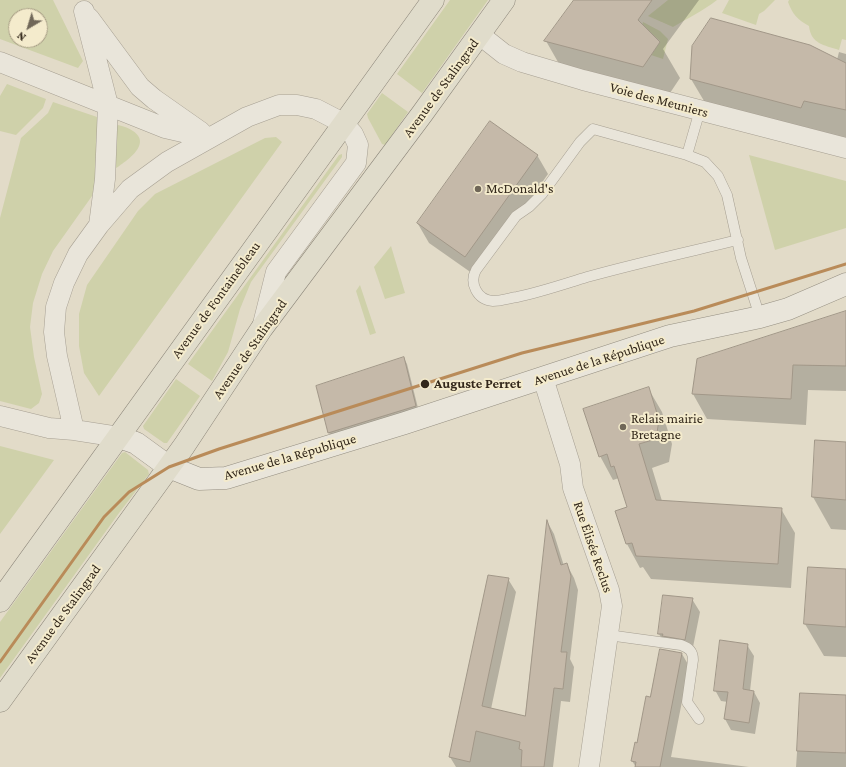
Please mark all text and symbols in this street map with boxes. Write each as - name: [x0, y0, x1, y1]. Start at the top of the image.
- north arrow: [8, 8, 48, 48]
- text: N: [15, 30, 28, 44]
- street label: Avenue de Stalingrad: [400, 35, 482, 141]
- street label: Voie des Meuniers: [608, 79, 710, 121]
- place label: McDonald's: [486, 181, 553, 197]
- marker: McDonald's: [473, 184, 483, 194]
- street label: Avenue de Fontainebleau: [168, 238, 264, 362]
- street label: Avenue de Stalingrad: [209, 296, 291, 402]
- street label: Avenue de la République: [531, 331, 667, 389]
- place label: Auguste Perret: [434, 376, 521, 392]
- marker: Auguste Perret: [419, 378, 431, 390]
- place label: Relais mairie Bretagne: [631, 411, 703, 444]
- marker: Relais mairie Bretagne: [618, 422, 628, 432]
- street label: Avenue de la République: [222, 430, 358, 484]
- street label: Rue Élisée Reclus: [570, 499, 616, 595]
- street label: Avenue de Stalingrad: [22, 561, 104, 667]

